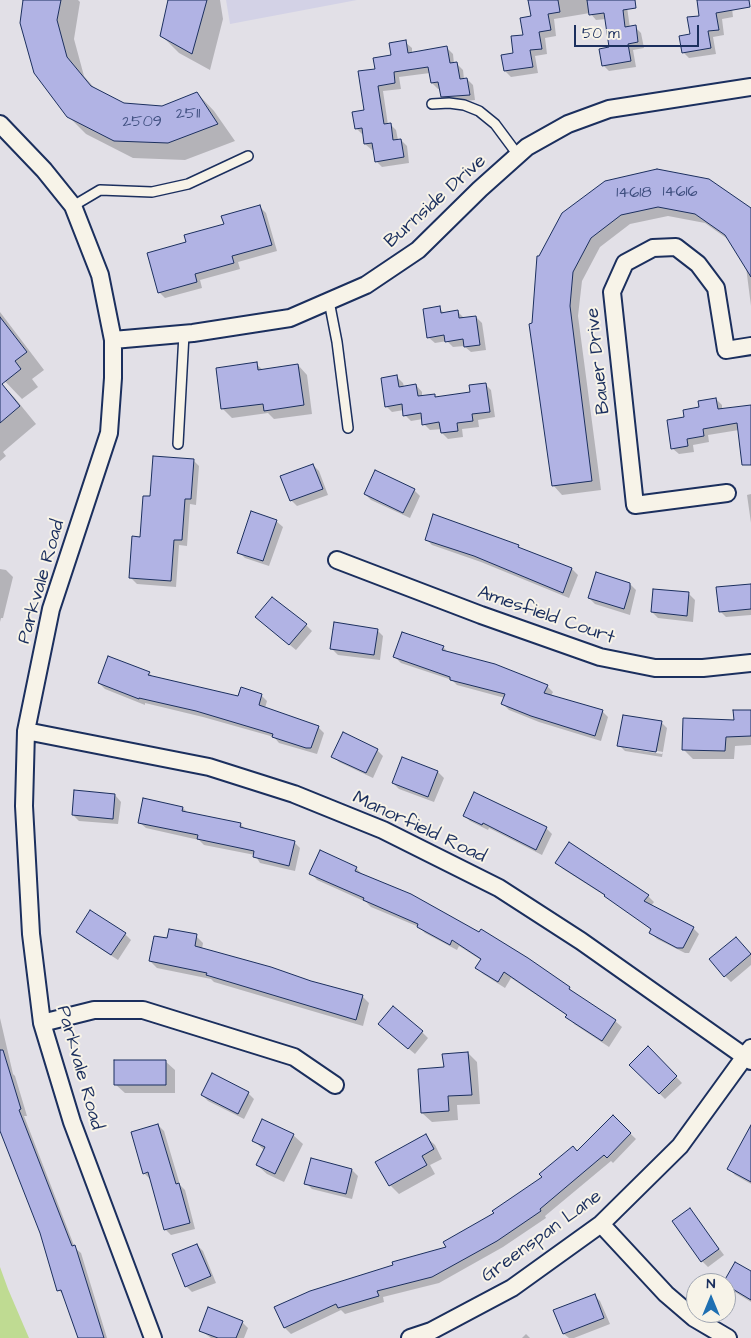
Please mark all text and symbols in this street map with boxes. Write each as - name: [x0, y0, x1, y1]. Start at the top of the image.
- scale bar: [576, 15, 701, 47]
- text: 50 m: [582, 23, 620, 44]
- house number: 2511: [176, 105, 200, 125]
- house number: 2509: [122, 113, 162, 133]
- street label: Burnside Drive: [380, 150, 492, 254]
- house number: 14616: [662, 183, 698, 203]
- house number: 14618: [616, 184, 652, 204]
- street label: Bauer Drive: [582, 307, 616, 415]
- street label: Parkvale Road: [13, 517, 71, 647]
- street label: Amesfield Court: [474, 582, 618, 650]
- street label: Manorfield Road: [349, 787, 489, 869]
- street label: Parkvale Road: [50, 1003, 108, 1133]
- street label: Greenspan Lane: [477, 1186, 607, 1288]
- north arrow: [686, 1273, 736, 1323]
- text: N: [707, 1274, 715, 1294]

